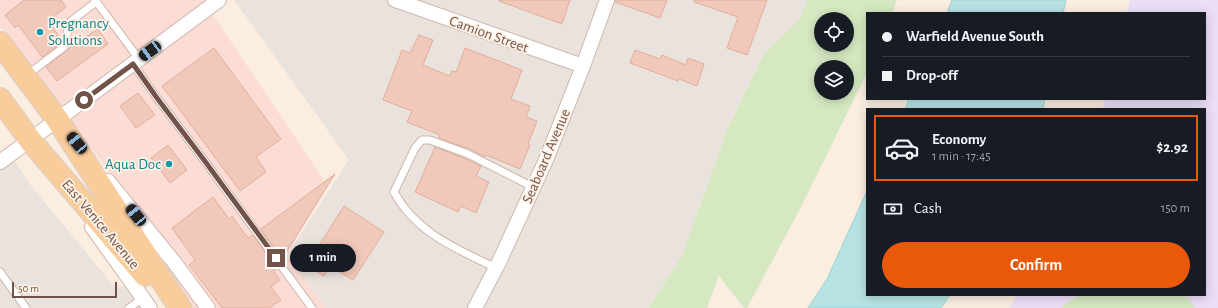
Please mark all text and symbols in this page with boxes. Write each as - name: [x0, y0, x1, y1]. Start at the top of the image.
- map controls: [814, 12, 854, 100]
- button: locate: [814, 12, 854, 52]
- street label: Camion Street: [447, 13, 531, 56]
- place label: Pregnancy Solutions: [48, 16, 110, 48]
- marker: Pregnancy Solutions: [35, 27, 45, 37]
- text: Warfield Avenue South: [906, 29, 1044, 44]
- car: [137, 39, 163, 63]
- button: layers: [814, 60, 854, 100]
- text: Drop-off: [906, 68, 958, 83]
- route start: [75, 91, 93, 109]
- street label: Seaboard Avenue: [520, 107, 573, 206]
- car: [65, 130, 89, 156]
- icon: car: [884, 130, 920, 166]
- text: Economy: [932, 132, 986, 147]
- text: $2.92: [1156, 140, 1188, 155]
- text: 1 min · 17:45: [932, 150, 991, 163]
- place label: Aqua Doc: [105, 157, 161, 172]
- marker: Aqua Doc: [164, 159, 174, 169]
- street label: East Venice Avenue: [59, 177, 142, 272]
- icon: cash: [882, 198, 904, 220]
- text: Cash: [914, 201, 942, 216]
- car: [124, 202, 148, 228]
- text: 150 m: [1161, 202, 1190, 215]
- button: Confirm: [882, 242, 1190, 288]
- callout: 1 min: [290, 244, 356, 272]
- route end: [267, 249, 285, 267]
- text: 1 min: [309, 251, 337, 264]
- scale bar: [12, 280, 117, 299]
- text: 50 m: [18, 283, 39, 294]

